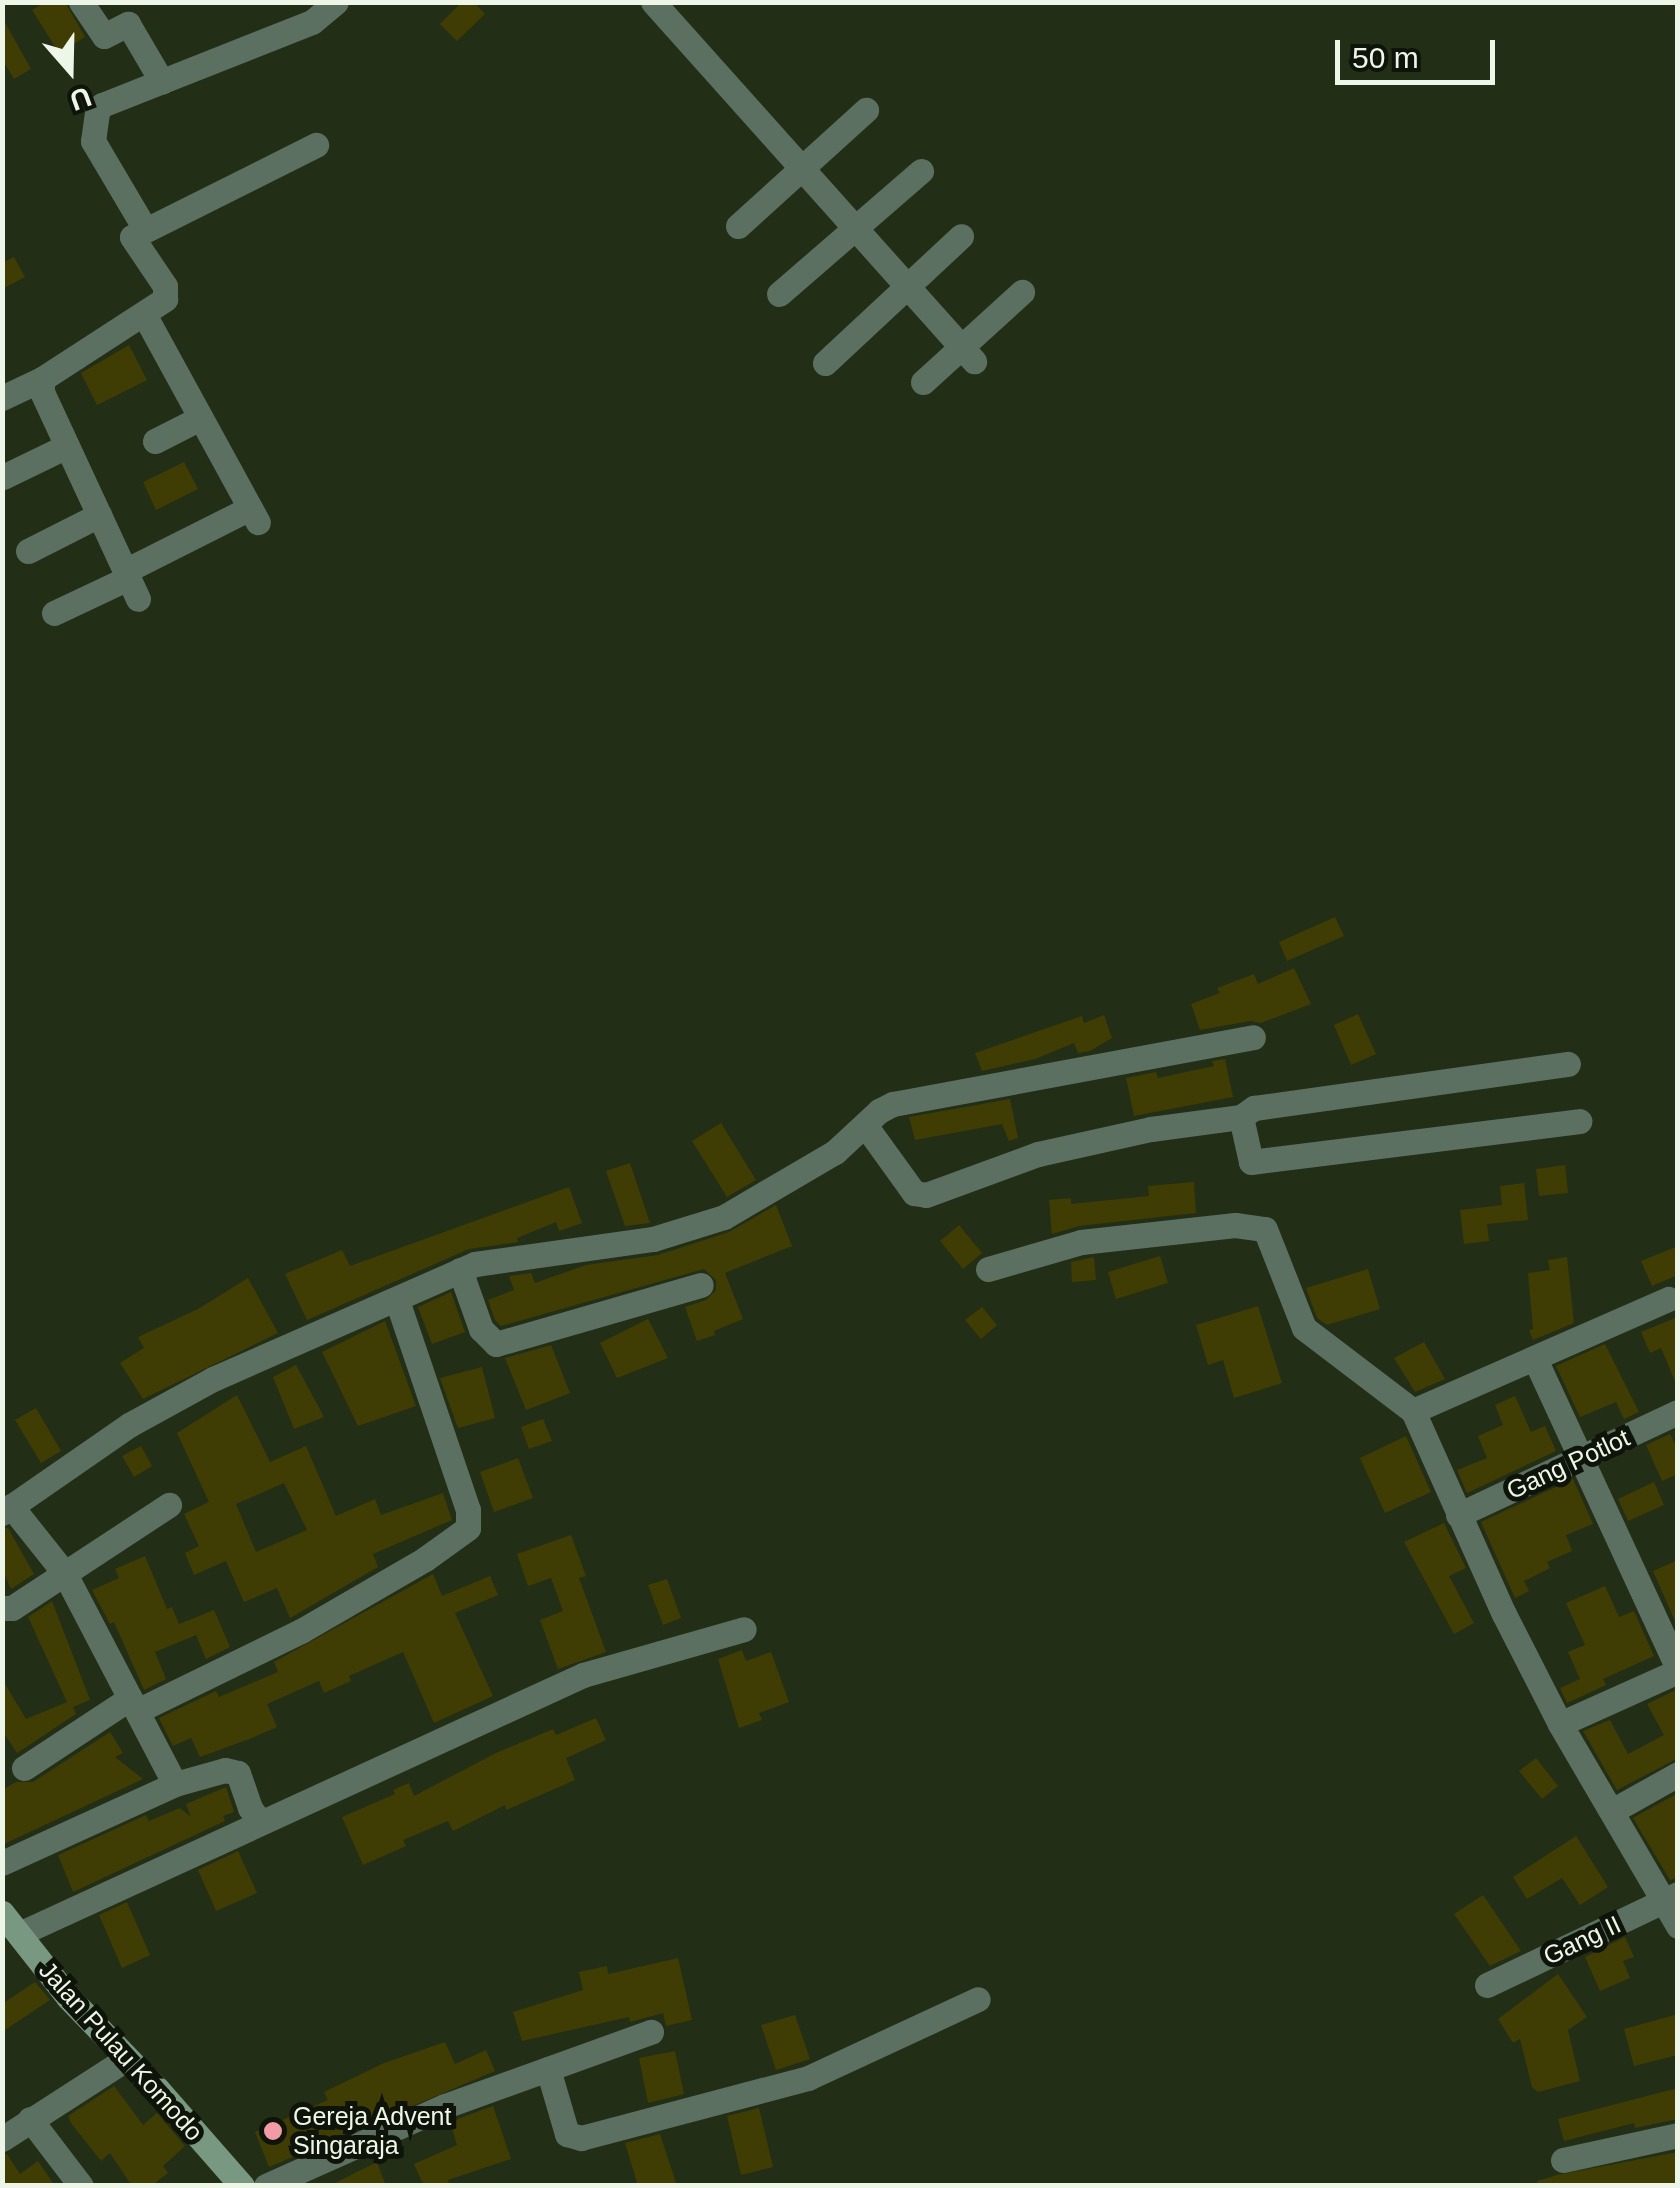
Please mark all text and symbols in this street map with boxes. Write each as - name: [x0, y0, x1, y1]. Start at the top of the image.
- north arrow: [20, 20, 120, 120]
- scale bar: [1340, 20, 1500, 82]
- text: 50 m: [1352, 41, 1419, 74]
- text: U: [66, 81, 95, 117]
- street label: Gang Potlot: [1502, 1423, 1634, 1505]
- street label: Gang II: [1539, 1909, 1625, 1971]
- street label: Jalan Pulau Komodo: [33, 1955, 209, 2147]
- place label: Gereja Advent Singaraja: [293, 2102, 453, 2161]
- marker: Gereja Advent Singaraja: [262, 2120, 284, 2142]

